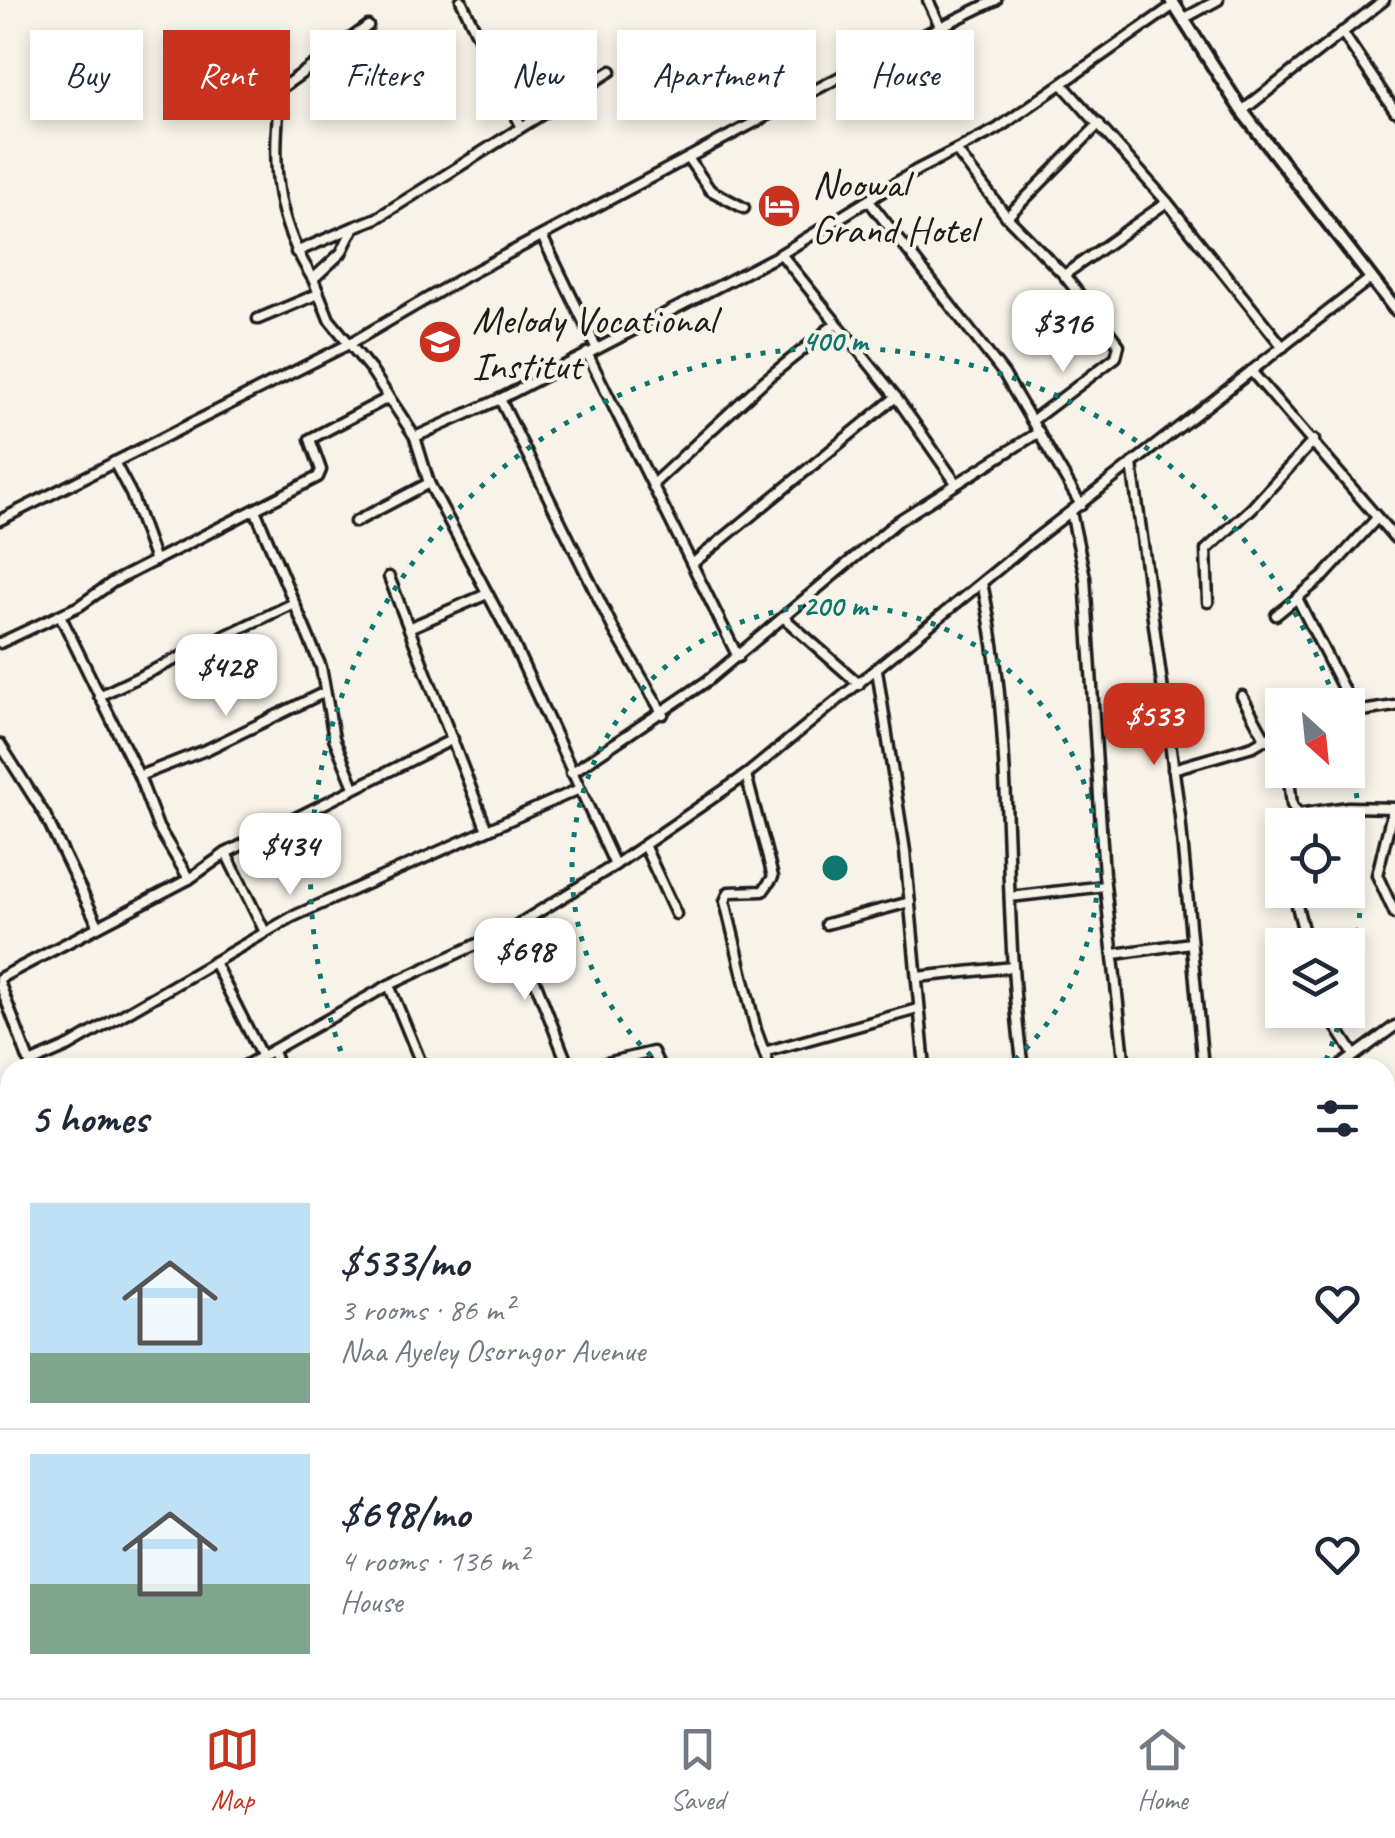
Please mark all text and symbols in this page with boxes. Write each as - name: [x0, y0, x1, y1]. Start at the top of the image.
- chip: Buy: [30, 30, 143, 120]
- chip: Rent: [163, 30, 290, 120]
- chip: Filters: [310, 30, 456, 120]
- chip: New: [476, 30, 597, 120]
- chip: Apartment: [617, 30, 816, 120]
- chip: House: [836, 30, 974, 120]
- place label: Noowal Grand Hotel: [812, 159, 982, 255]
- hotel icon: Noowal Grand Hotel: [756, 183, 802, 229]
- pin: $316: [1004, 290, 1122, 375]
- place label: Melody Vocational Institut: [472, 295, 723, 391]
- text: $316: [1034, 302, 1092, 343]
- school or university icon: Melody Vocational Institut: [417, 319, 463, 365]
- text: 400 m: [803, 322, 870, 360]
- text: 200 m: [803, 587, 870, 625]
- pin: $428: [167, 634, 285, 719]
- text: $428: [197, 646, 255, 687]
- pin: $533: [1095, 683, 1213, 768]
- north arrow: [1265, 688, 1365, 788]
- map controls: [1265, 688, 1365, 1028]
- text: $533: [1125, 695, 1183, 736]
- button: locate: [1265, 808, 1365, 908]
- pin: $434: [231, 813, 349, 898]
- text: $434: [261, 825, 319, 866]
- centre of rings: [817, 850, 853, 886]
- pin: $698: [466, 918, 584, 1003]
- button: layers: [1265, 928, 1365, 1028]
- text: $698: [496, 930, 554, 971]
- icon: filters: [1310, 1091, 1365, 1146]
- text: 5 homes: [30, 1092, 148, 1145]
- text: $533/mo: [340, 1236, 469, 1289]
- icon: home: [110, 1243, 230, 1363]
- icon: heart: [1310, 1276, 1365, 1331]
- text: 3 rooms · 86 m²: [340, 1289, 513, 1330]
- text: Naa Ayeley Osorngor Avenue: [340, 1330, 645, 1371]
- text: $698/mo: [340, 1487, 470, 1540]
- icon: home: [110, 1494, 230, 1614]
- icon: heart: [1310, 1527, 1365, 1582]
- text: 4 rooms · 136 m²: [340, 1540, 527, 1581]
- text: House: [340, 1581, 402, 1622]
- tab: Map: [205, 1722, 260, 1817]
- tab: Saved: [670, 1722, 725, 1817]
- tab: Home: [1135, 1722, 1190, 1817]

